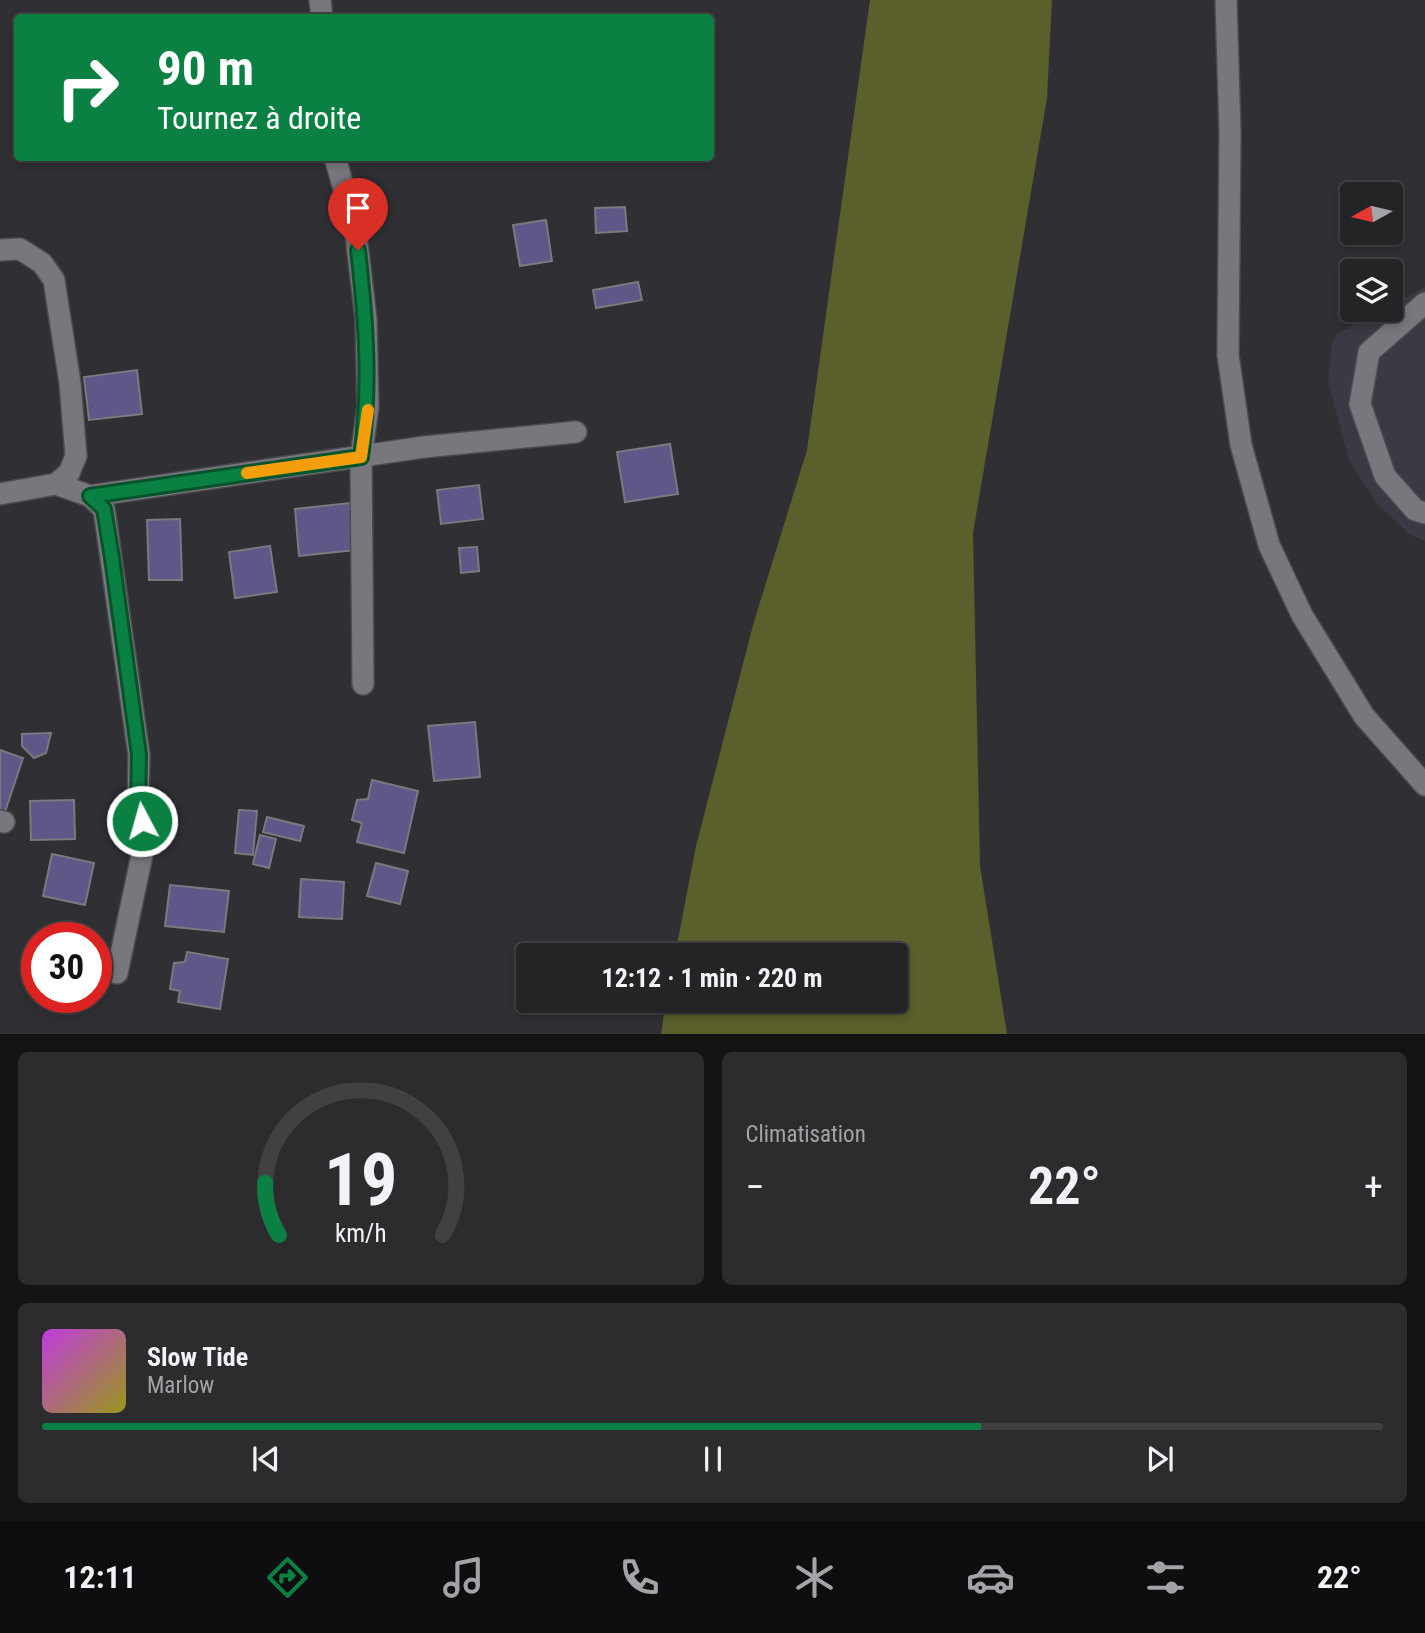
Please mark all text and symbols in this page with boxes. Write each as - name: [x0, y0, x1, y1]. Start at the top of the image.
- text: 90 m: [157, 40, 254, 97]
- icon: right: [42, 42, 133, 133]
- text: Tournez à droite: [157, 99, 361, 137]
- pin: [328, 178, 388, 250]
- north arrow: [1340, 182, 1404, 245]
- map controls: [1340, 182, 1403, 322]
- icon: arrive: [339, 189, 377, 227]
- button: layers: [1340, 259, 1403, 322]
- position arrow: [105, 784, 179, 858]
- speed limit sign: 30: [21, 922, 112, 1013]
- text: 12:12 · 1 min · 220 m: [602, 963, 822, 993]
- text: Climatisation: [746, 1121, 866, 1148]
- text: 19: [324, 1137, 398, 1223]
- text: 22°: [1028, 1156, 1101, 1217]
- text: −: [746, 1165, 765, 1209]
- text: +: [1364, 1165, 1383, 1209]
- text: km/h: [335, 1218, 386, 1247]
- text: Slow Tide: [147, 1342, 248, 1372]
- text: Marlow: [147, 1372, 214, 1399]
- icon: previous: [247, 1440, 285, 1478]
- icon: pause: [694, 1440, 732, 1478]
- icon: next: [1141, 1440, 1179, 1478]
- icon: directions: [263, 1553, 312, 1602]
- icon: music: [439, 1553, 488, 1602]
- icon: phone: [615, 1553, 664, 1602]
- icon: climate: [790, 1553, 839, 1602]
- icon: car: [966, 1553, 1015, 1602]
- icon: filters: [1141, 1553, 1190, 1602]
- text: 12:11: [63, 1558, 137, 1596]
- text: 22°: [1317, 1558, 1362, 1596]

